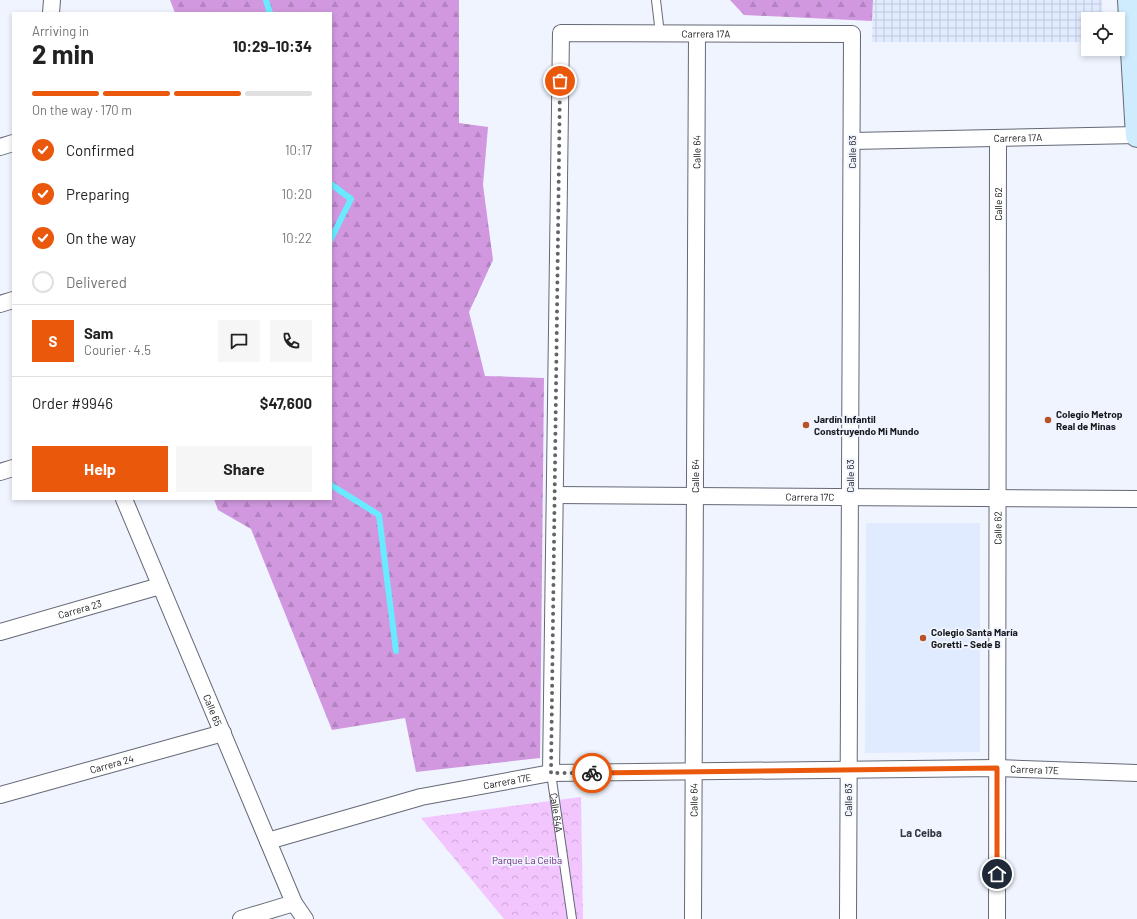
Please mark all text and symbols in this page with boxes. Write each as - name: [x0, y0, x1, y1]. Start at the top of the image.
- map controls: [1081, 12, 1125, 56]
- button: locate: [1081, 12, 1125, 56]
- text: Arriving in: [32, 23, 89, 39]
- street label: Carrera 17A: [682, 27, 730, 40]
- text: 10:29–10:34: [233, 37, 312, 55]
- text: 2 min: [32, 38, 94, 69]
- pin: [543, 64, 577, 98]
- icon: bag: [549, 70, 571, 92]
- text: On the way · 170 m: [32, 102, 132, 118]
- street label: Carrera 17A: [993, 131, 1042, 144]
- street label: Calle 64: [690, 135, 703, 169]
- street label: Calle 63: [846, 135, 858, 169]
- icon: check: [32, 139, 54, 161]
- text: Confirmed: [66, 141, 134, 159]
- text: 10:17: [285, 142, 312, 158]
- icon: check: [32, 183, 54, 205]
- text: Preparing: [66, 185, 130, 203]
- text: 10:20: [281, 186, 312, 202]
- street label: Calle 62: [992, 187, 1004, 221]
- icon: check: [32, 227, 54, 249]
- text: On the way: [66, 229, 136, 247]
- text: 10:22: [282, 230, 312, 246]
- text: Delivered: [66, 273, 127, 291]
- button: chat: [218, 320, 260, 362]
- button: phone: [270, 320, 312, 362]
- text: Sam: [84, 324, 113, 342]
- text: S: [49, 332, 57, 350]
- text: Courier · 4.5: [84, 342, 151, 358]
- text: Order #9946: [32, 394, 113, 412]
- text: $47,600: [260, 394, 312, 412]
- place label: Colegio Metrop Real de Minas: [1056, 408, 1123, 432]
- place label: Jardín Infantil Construyendo Mi Mundo: [814, 413, 919, 437]
- marker: Colegio Metrop Real de Minas: [1043, 415, 1053, 425]
- marker: Jardín Infantil Construyendo Mi Mundo: [801, 420, 811, 430]
- button: Help: [32, 446, 168, 492]
- button: Share: [176, 446, 312, 492]
- street label: Calle 64: [689, 459, 701, 493]
- street label: Calle 63: [844, 459, 856, 493]
- street label: Carrera 17C: [786, 491, 834, 503]
- street label: Calle 62: [991, 511, 1004, 545]
- street label: Carrera 23: [57, 597, 103, 621]
- place label: Colegio Santa María Goretti - Sede B: [931, 626, 1018, 650]
- marker: Colegio Santa María Goretti - Sede B: [918, 633, 928, 643]
- street label: Calle 65: [201, 692, 225, 728]
- street label: Carrera 24: [88, 752, 135, 776]
- courier: [572, 753, 612, 793]
- icon: bike: [581, 762, 603, 784]
- street label: Carrera 17E: [1010, 762, 1059, 776]
- street label: Carrera 17E: [482, 771, 532, 791]
- street label: Calle 64: [687, 783, 700, 817]
- street label: Calle 63: [842, 783, 854, 817]
- street label: Calle 64A: [548, 792, 565, 833]
- district label: La Ceiba: [900, 826, 942, 839]
- park label: Parque La Ceiba: [492, 854, 562, 866]
- pin: [980, 857, 1014, 891]
- icon: home: [986, 863, 1008, 885]

